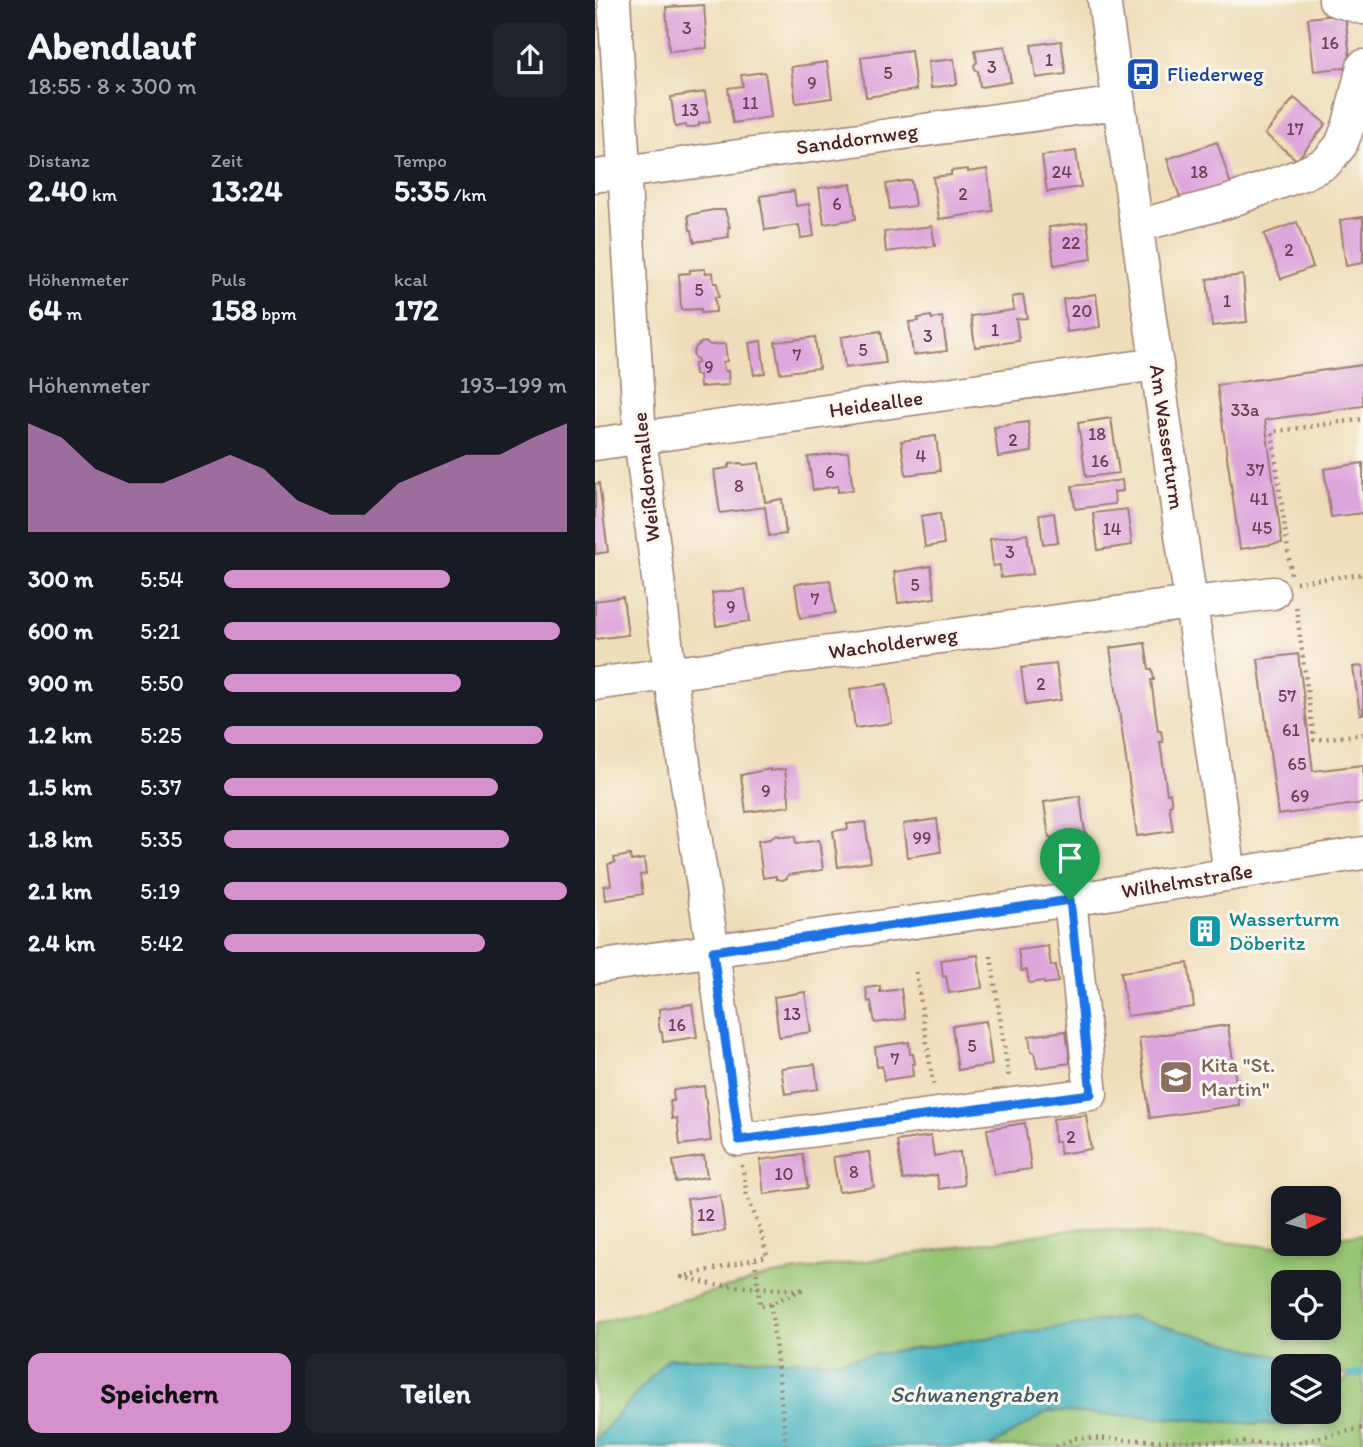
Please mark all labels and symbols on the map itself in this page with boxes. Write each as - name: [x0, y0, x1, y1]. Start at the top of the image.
- house number: 3: [682, 17, 692, 39]
- house number: 16: [1321, 32, 1339, 54]
- house number: 1: [1045, 49, 1053, 71]
- bus stop icon: Fliederweg: [1124, 55, 1162, 93]
- house number: 3: [987, 56, 997, 78]
- place label: Fliederweg: [1167, 61, 1264, 86]
- house number: 5: [883, 62, 893, 84]
- house number: 9: [807, 72, 817, 94]
- house number: 11: [742, 92, 758, 114]
- house number: 13: [681, 99, 699, 121]
- street label: Sanddornweg: [794, 118, 920, 159]
- house number: 17: [1286, 118, 1304, 140]
- house number: 24: [1052, 161, 1072, 183]
- house number: 18: [1190, 161, 1208, 183]
- house number: 2: [958, 183, 968, 205]
- house number: 6: [832, 193, 842, 215]
- house number: 22: [1062, 232, 1081, 254]
- house number: 2: [1284, 239, 1294, 261]
- house number: 5: [694, 279, 704, 301]
- house number: 1: [1223, 290, 1231, 312]
- house number: 20: [1072, 300, 1092, 322]
- house number: 1: [991, 319, 999, 341]
- house number: 3: [923, 325, 933, 347]
- house number: 5: [858, 339, 868, 361]
- house number: 7: [793, 344, 802, 366]
- house number: 9: [704, 356, 714, 378]
- street label: Am Wasserturm: [1145, 363, 1190, 512]
- street label: Heideallee: [827, 385, 924, 422]
- house number: 33a: [1231, 399, 1260, 421]
- street label: Weißdornallee: [626, 411, 665, 543]
- house number: 18: [1088, 423, 1106, 445]
- house number: 2: [1008, 429, 1018, 451]
- house number: 4: [916, 445, 927, 467]
- house number: 16: [1091, 450, 1109, 472]
- house number: 37: [1246, 459, 1264, 481]
- house number: 6: [825, 461, 835, 483]
- house number: 8: [734, 475, 744, 497]
- house number: 41: [1249, 488, 1269, 510]
- house number: 45: [1252, 517, 1272, 539]
- house number: 14: [1102, 518, 1122, 540]
- house number: 3: [1005, 541, 1015, 563]
- house number: 5: [910, 574, 920, 596]
- house number: 7: [811, 588, 820, 610]
- house number: 9: [726, 596, 736, 618]
- street label: Wacholderweg: [827, 621, 959, 664]
- house number: 2: [1036, 673, 1046, 695]
- house number: 57: [1278, 685, 1296, 707]
- house number: 61: [1282, 719, 1300, 741]
- house number: 65: [1288, 753, 1306, 775]
- house number: 9: [761, 780, 771, 802]
- house number: 69: [1291, 785, 1309, 807]
- house number: 99: [913, 827, 931, 849]
- pin: [1040, 828, 1100, 900]
- street label: Wilhelmstraße: [1119, 858, 1255, 903]
- place label: Wasserturm Döberitz: [1229, 906, 1340, 955]
- building icon: Wasserturm Döberitz: [1186, 912, 1224, 950]
- house number: 13: [783, 1003, 801, 1025]
- house number: 16: [668, 1014, 686, 1036]
- house number: 5: [967, 1035, 977, 1057]
- house number: 7: [891, 1048, 900, 1070]
- place label: Kita "St. Martin": [1201, 1052, 1275, 1101]
- school or university icon: Kita "St. Martin": [1157, 1058, 1195, 1096]
- house number: 2: [1066, 1126, 1076, 1148]
- house number: 8: [849, 1161, 859, 1183]
- house number: 10: [774, 1163, 794, 1185]
- north arrow: [1271, 1186, 1341, 1256]
- house number: 12: [697, 1204, 715, 1226]
- water label: Schwanengraben: [890, 1380, 1059, 1408]

